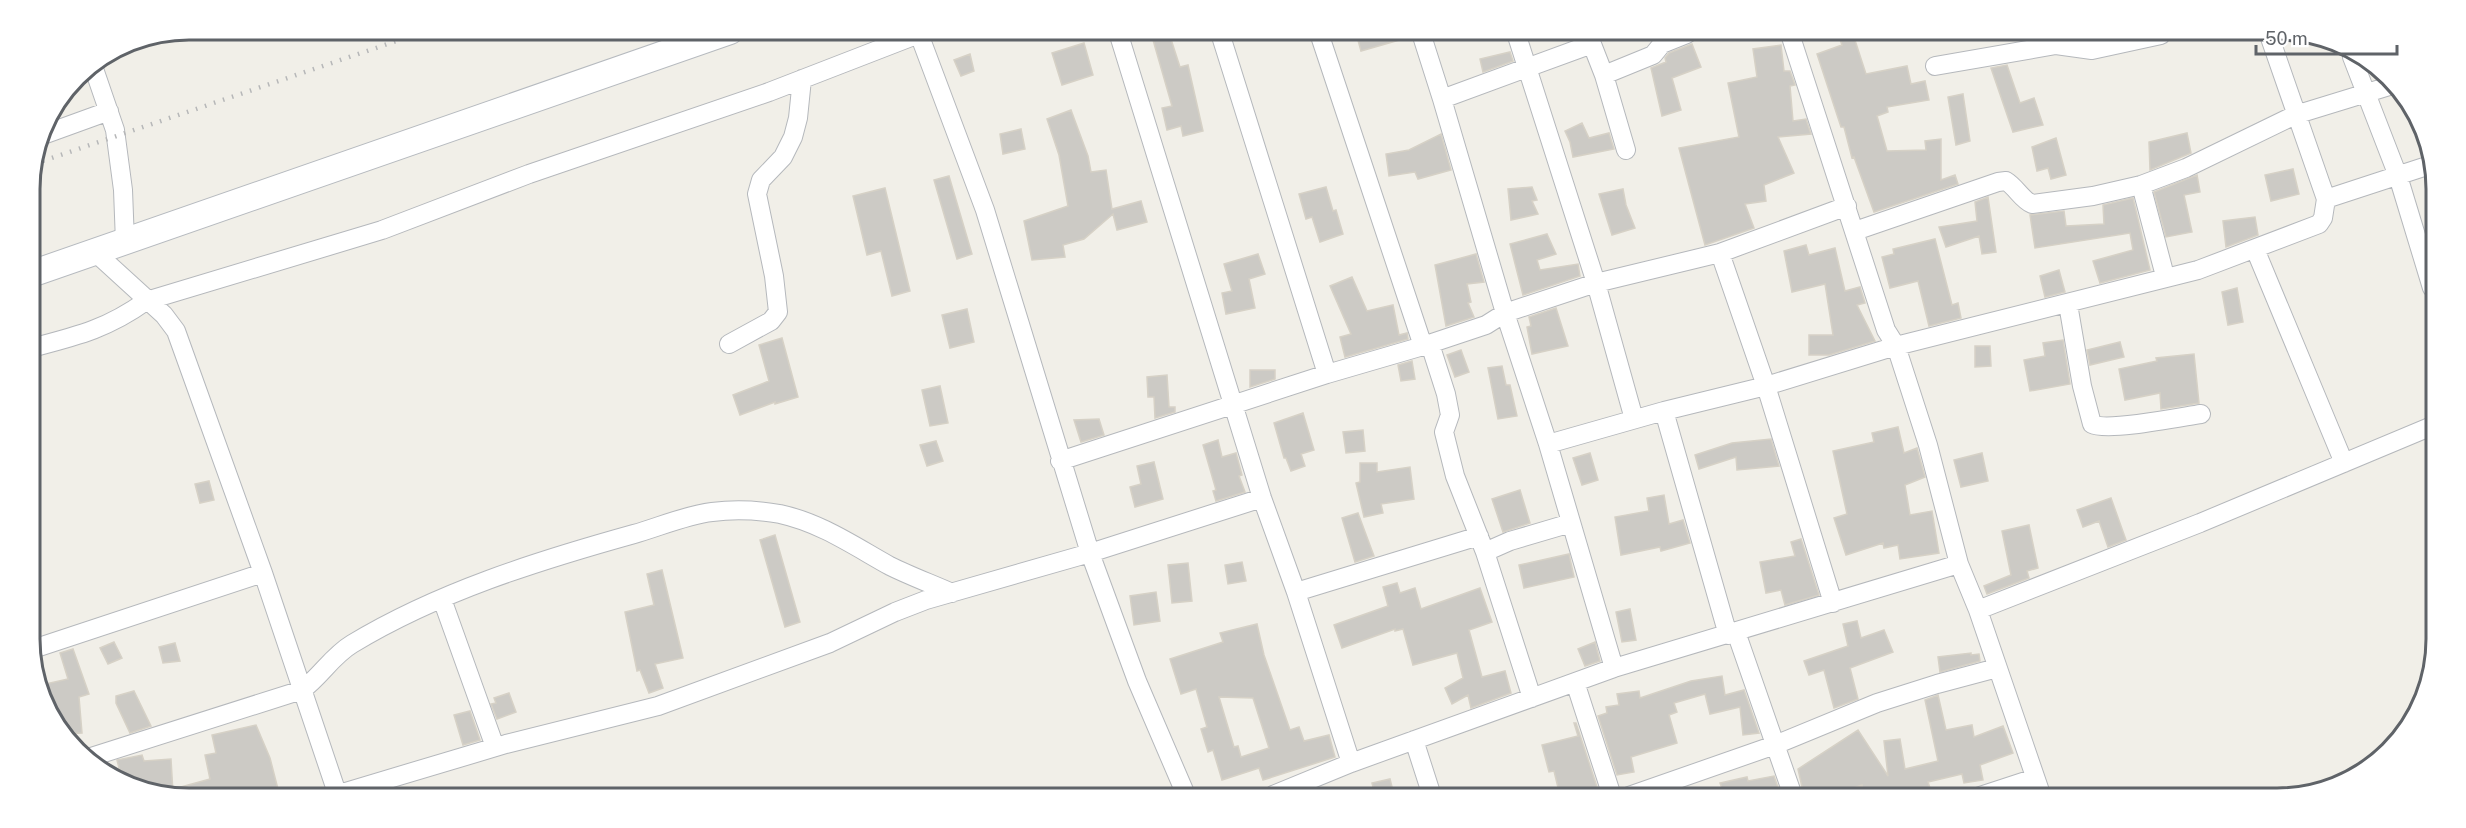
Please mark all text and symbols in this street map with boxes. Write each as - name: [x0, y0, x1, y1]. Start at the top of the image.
- scale bar: [2256, 18, 2397, 56]
- text: 50 m: [2265, 28, 2308, 49]

